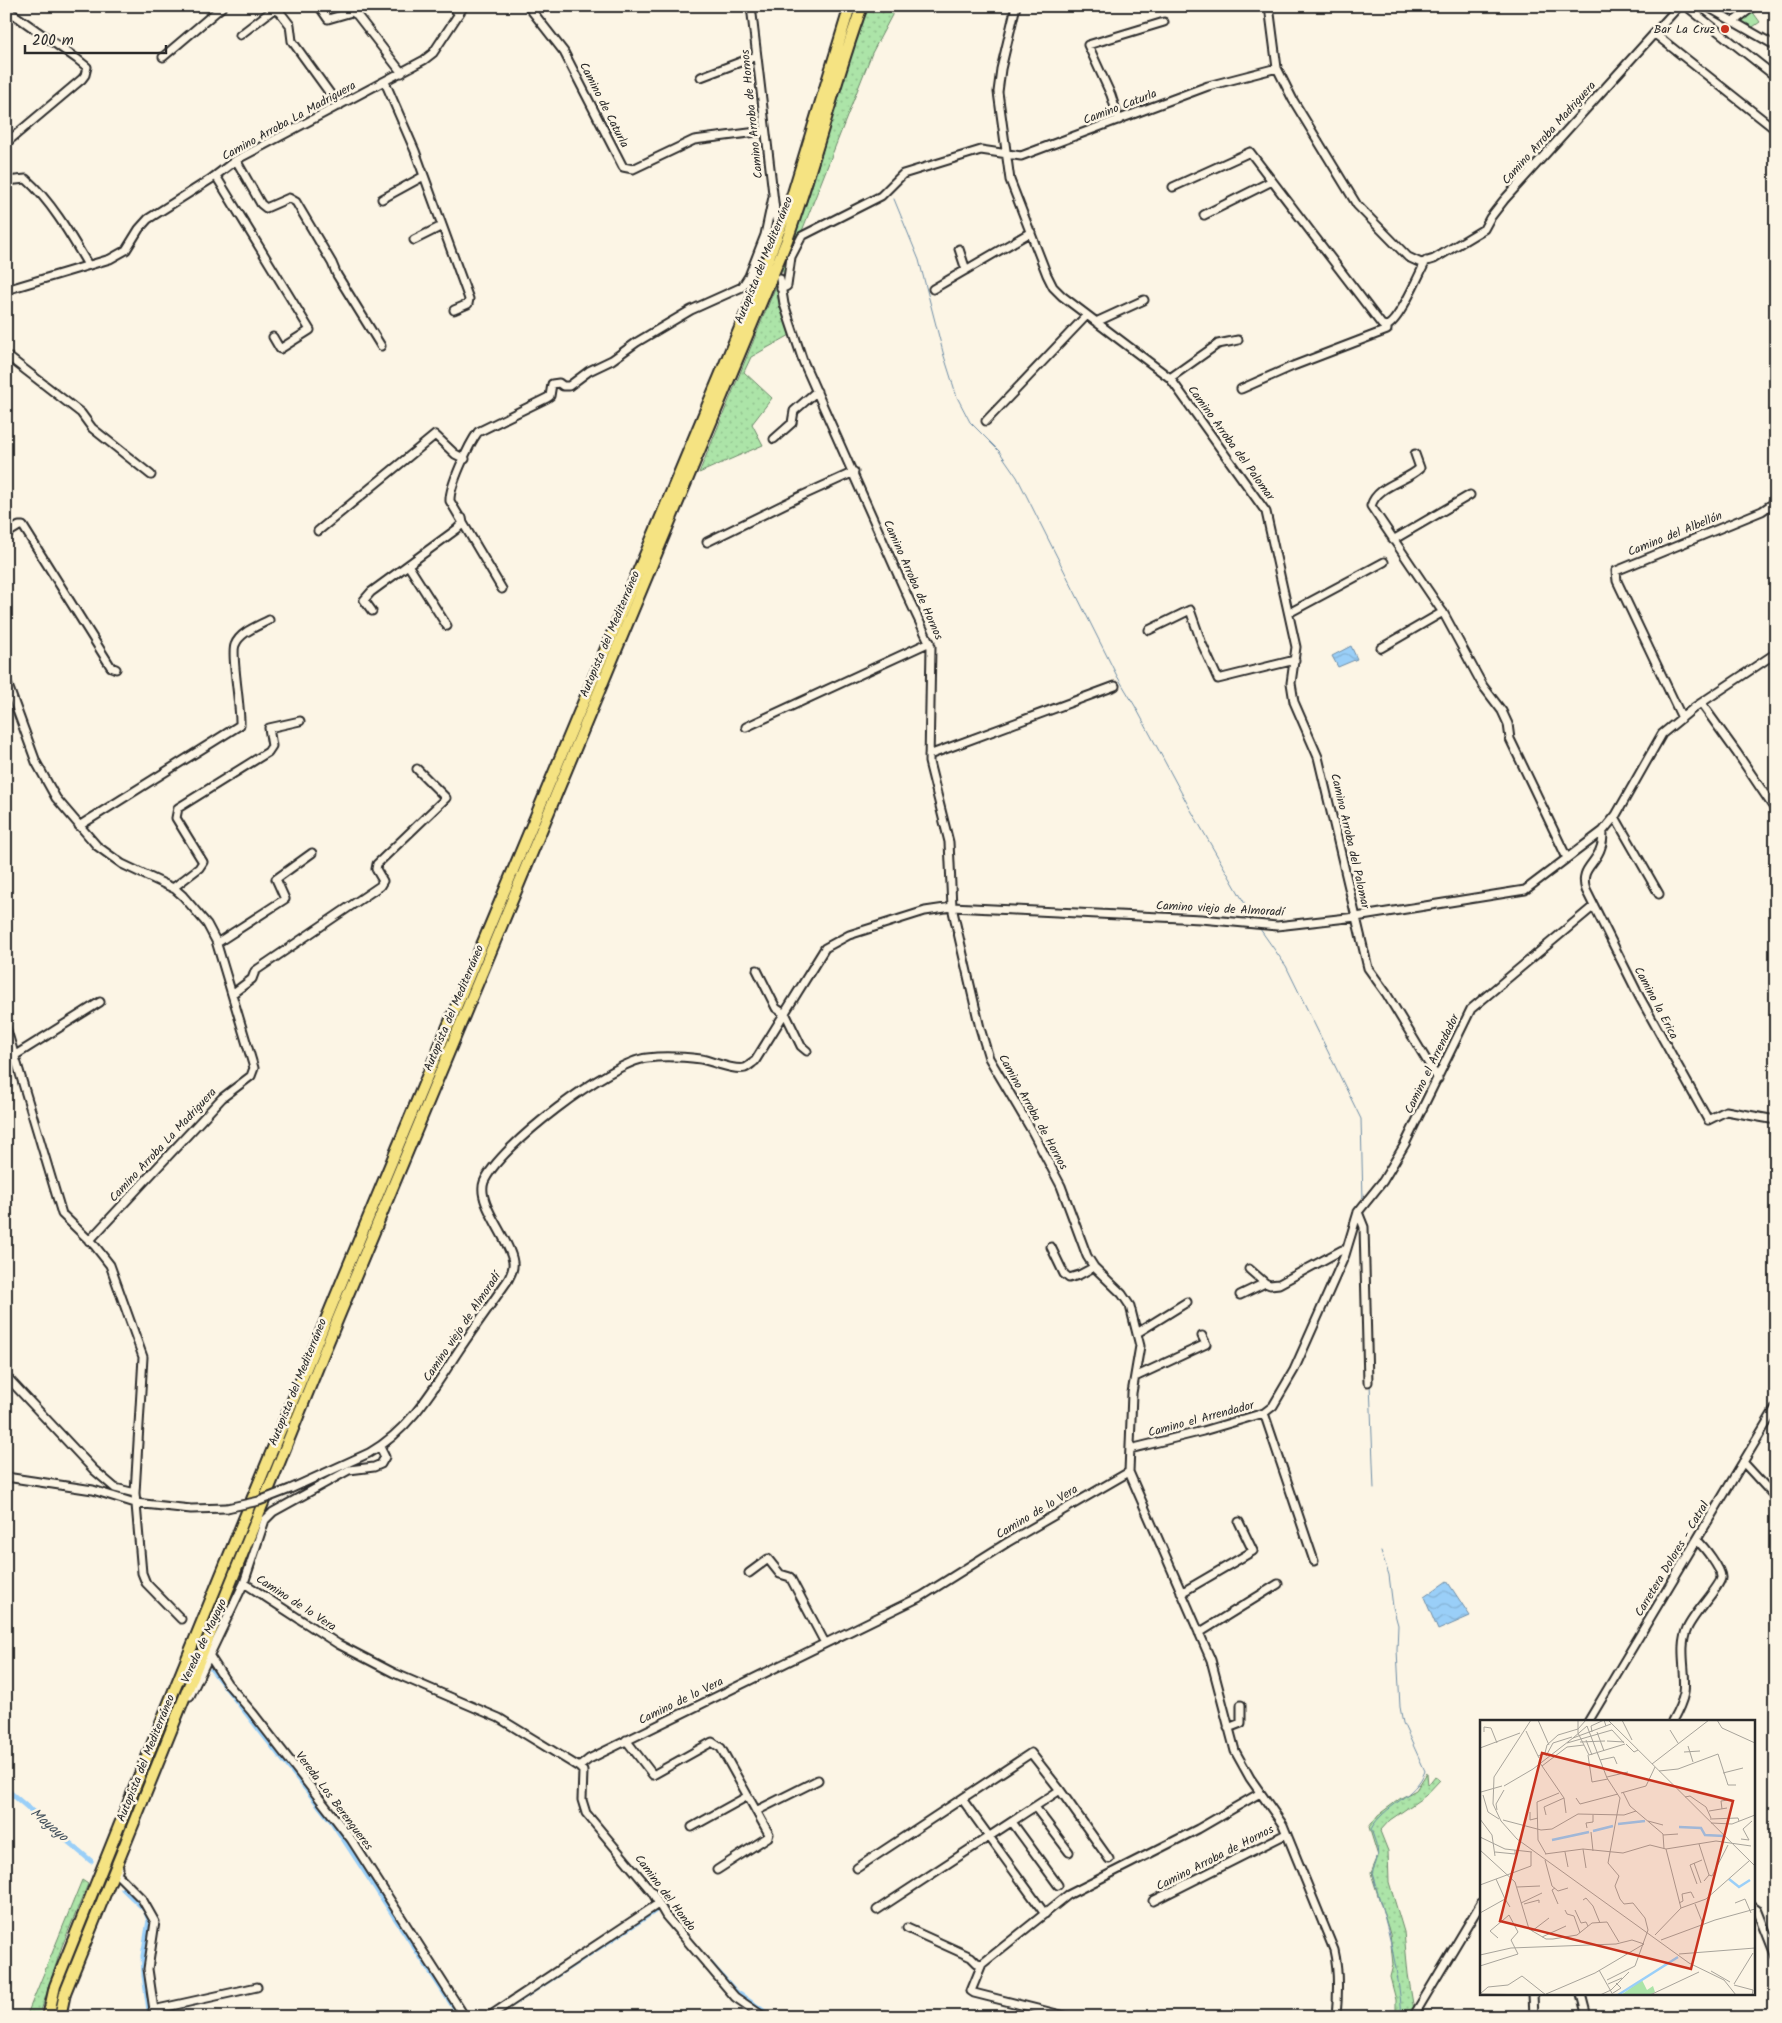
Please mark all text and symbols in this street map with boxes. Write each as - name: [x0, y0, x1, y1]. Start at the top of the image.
- place label: Bar La Cruz: [1654, 20, 1715, 39]
- scale bar: [25, 22, 166, 54]
- marker: Bar La Cruz: [1719, 23, 1731, 35]
- text: 200 m: [32, 29, 74, 53]
- street label: Camino Arroba de Hornos: [736, 48, 768, 180]
- street label: Camino de Caturla: [574, 59, 634, 151]
- street label: Camino Arroba La Madriguera: [219, 76, 360, 166]
- street label: Camino Arroba Madriguera: [1497, 77, 1601, 189]
- street label: Camino Caturla: [1080, 84, 1160, 130]
- street label: Autopista del Mediterráneo: [730, 194, 798, 326]
- street label: Camino Arroba del Palomar: [1183, 382, 1280, 505]
- street label: Camino del Albellón: [1625, 506, 1725, 562]
- street label: Camino Arroba de Hornos: [878, 517, 948, 643]
- street label: Autopista del Mediterráneo: [575, 568, 645, 700]
- street label: Camino Arroba del Palomar: [1325, 772, 1375, 911]
- street label: Camino viejo de Almoradí: [1155, 896, 1287, 922]
- street label: Autopista del Mediterráneo: [419, 942, 489, 1074]
- street label: Camino la Erica: [1629, 963, 1683, 1043]
- street label: Camino el Arrendador: [1400, 1010, 1465, 1117]
- street label: Camino Arroba de Hornos: [993, 1051, 1073, 1173]
- street label: Camino Arroba La Madriguera: [105, 1083, 222, 1207]
- street label: Camino viejo de Almoradí: [418, 1267, 507, 1386]
- street label: Autopista del Mediterráneo: [264, 1316, 332, 1448]
- street label: Camino el Arrendador: [1146, 1395, 1257, 1442]
- street label: Camino de lo Vera: [992, 1480, 1082, 1544]
- street label: Carretera Dolores - Catral: [1630, 1498, 1714, 1620]
- street label: Camino de lo Vera: [252, 1570, 340, 1636]
- street label: Vereda de Mayayo: [176, 1596, 232, 1686]
- street label: Camino de lo Vera: [635, 1672, 727, 1730]
- street label: Autopista del Mediterráneo: [112, 1692, 180, 1824]
- inset map: [1480, 1720, 1754, 1996]
- street label: Vereda Los Berengueres: [290, 1747, 378, 1855]
- water label: Mayayo: [25, 1803, 74, 1849]
- street label: Camino Arroba de Hornos: [1153, 1820, 1277, 1896]
- street label: Camino del Hondo: [630, 1850, 700, 1936]

